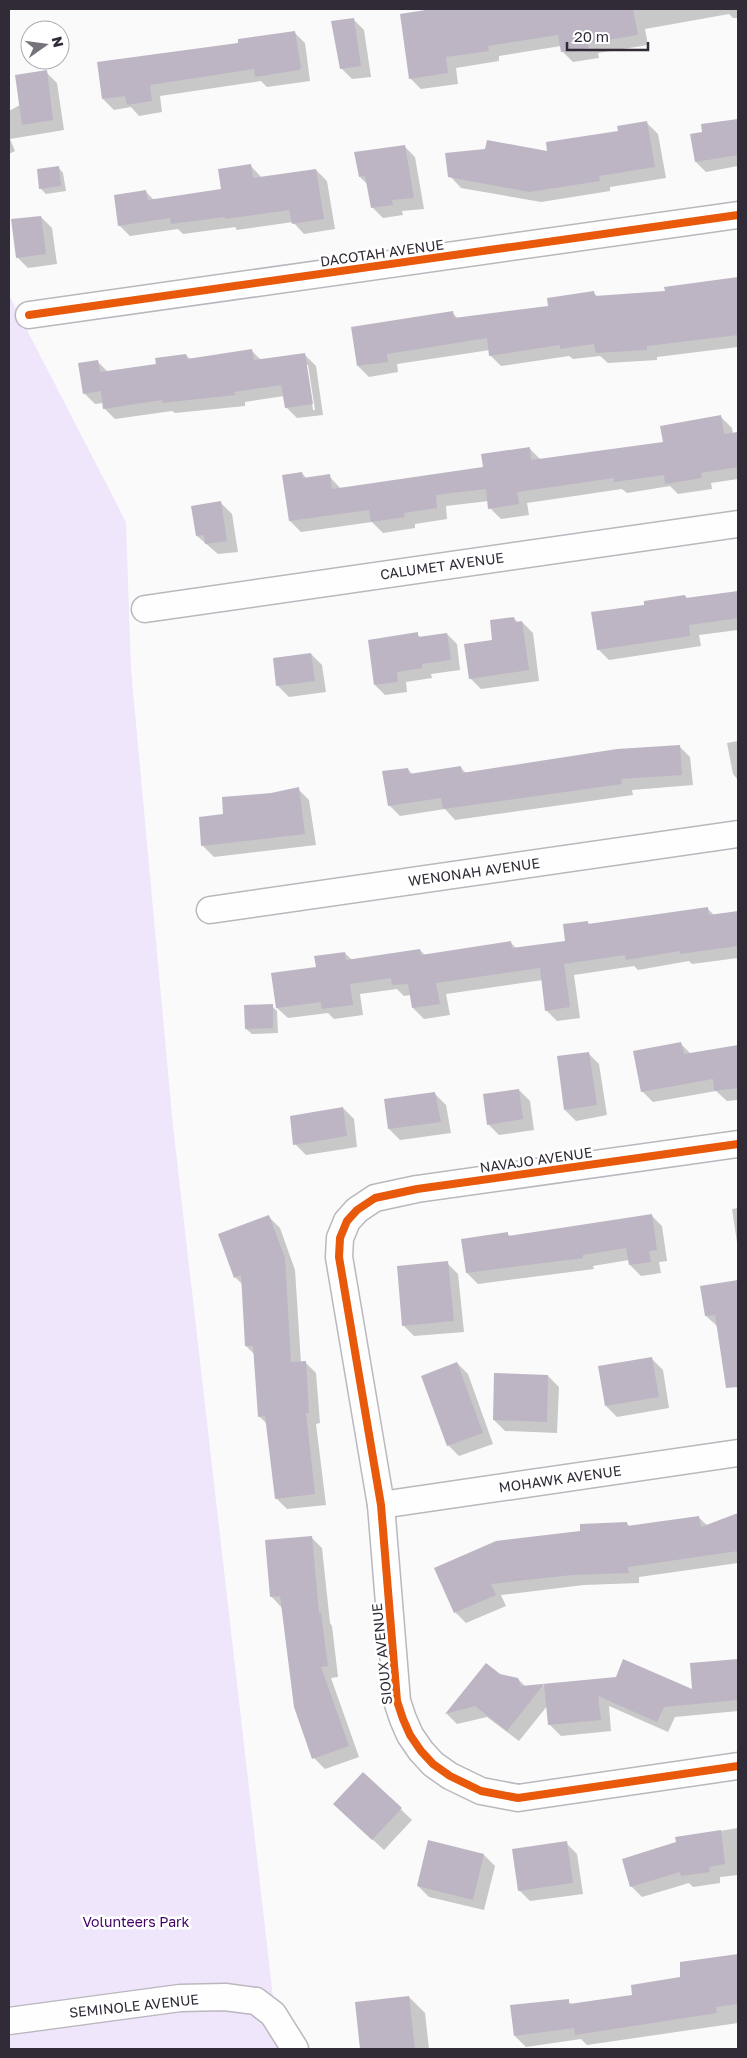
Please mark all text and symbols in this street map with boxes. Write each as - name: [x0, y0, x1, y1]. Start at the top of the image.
- north arrow: [20, 20, 70, 70]
- scale bar: [567, 20, 648, 52]
- text: 20 m: [574, 27, 609, 45]
- text: N: [49, 35, 68, 49]
- street label: DACOTAH AVENUE: [319, 235, 445, 270]
- street label: CALUMET AVENUE: [379, 548, 505, 583]
- street label: WENONAH AVENUE: [407, 854, 541, 889]
- street label: NAVAJO AVENUE: [479, 1143, 593, 1176]
- street label: MOHAWK AVENUE: [498, 1461, 622, 1496]
- street label: SIOUX AVENUE: [368, 1602, 395, 1706]
- park label: Volunteers Park: [83, 1913, 190, 1930]
- street label: SEMINOLE AVENUE: [68, 1990, 200, 2021]

